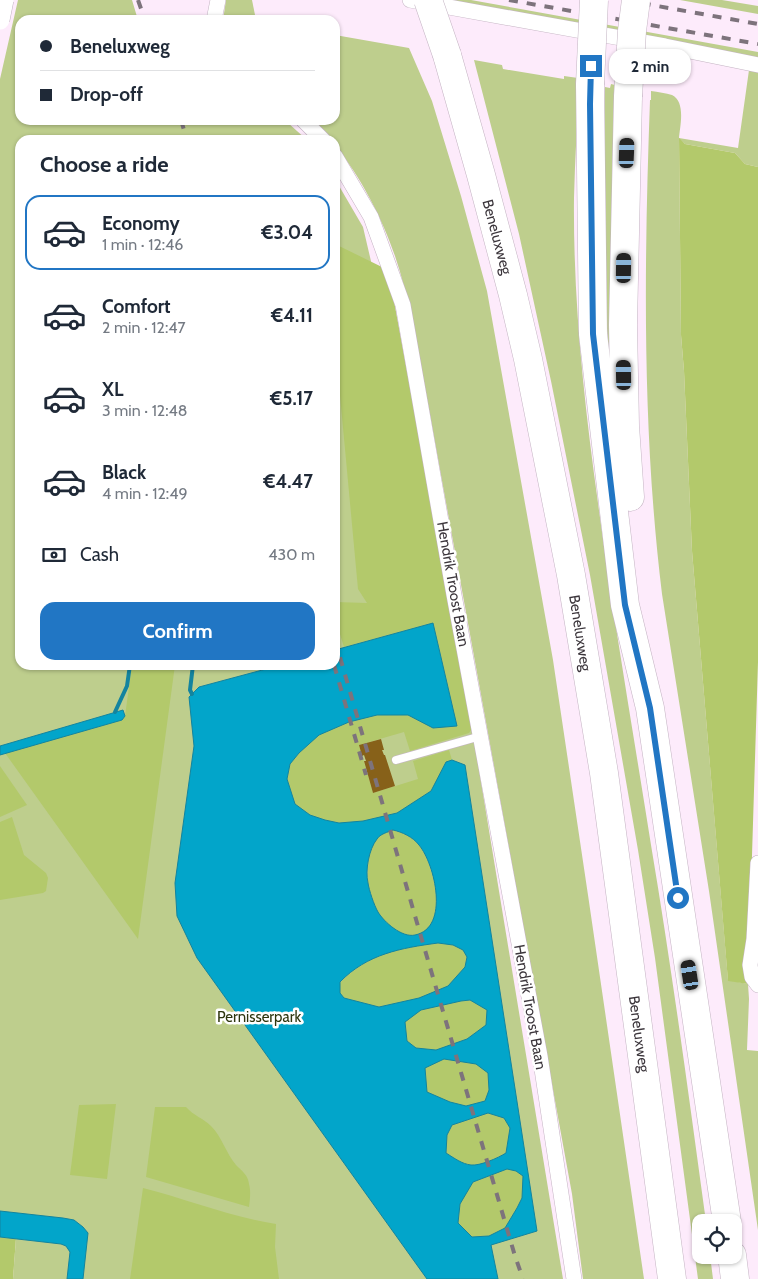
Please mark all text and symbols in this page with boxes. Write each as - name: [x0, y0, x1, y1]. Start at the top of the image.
- text: Beneluxweg: [70, 35, 170, 58]
- callout: 2 min: [608, 48, 691, 84]
- route end: [580, 55, 602, 77]
- text: 2 min: [631, 57, 669, 76]
- text: Drop-off: [70, 83, 143, 106]
- car: [618, 138, 635, 168]
- text: Choose a ride: [40, 151, 169, 178]
- street label: Beneluxweg: [478, 197, 516, 277]
- icon: car: [42, 210, 87, 255]
- text: Economy: [102, 212, 180, 235]
- text: €3.04: [261, 221, 313, 244]
- text: 1 min · 12:46: [102, 235, 183, 254]
- car: [616, 253, 631, 283]
- icon: car: [42, 293, 87, 338]
- text: Comfort: [102, 295, 171, 318]
- text: €4.11: [271, 304, 313, 327]
- text: 2 min · 12:47: [102, 318, 186, 337]
- car: [616, 360, 631, 390]
- icon: car: [42, 376, 87, 421]
- text: XL: [102, 378, 123, 401]
- text: €5.17: [270, 387, 313, 410]
- text: 3 min · 12:48: [102, 401, 188, 420]
- icon: car: [42, 459, 87, 504]
- text: Black: [102, 461, 146, 484]
- text: €4.47: [263, 470, 313, 493]
- text: 4 min · 12:49: [102, 484, 188, 503]
- street label: Hendrik Troost Baan: [433, 520, 473, 648]
- icon: cash: [40, 541, 68, 569]
- text: Cash: [80, 543, 119, 566]
- text: 430 m: [268, 545, 315, 564]
- street label: Beneluxweg: [565, 593, 595, 673]
- button: Confirm: [40, 602, 315, 660]
- route start: [667, 887, 689, 909]
- street label: Hendrik Troost Baan: [510, 943, 550, 1071]
- car: [680, 959, 699, 991]
- street label: Beneluxweg: [625, 995, 653, 1074]
- park label: Pernisserpark: [217, 1008, 301, 1026]
- map controls: [692, 1214, 742, 1264]
- button: locate: [692, 1214, 742, 1264]

